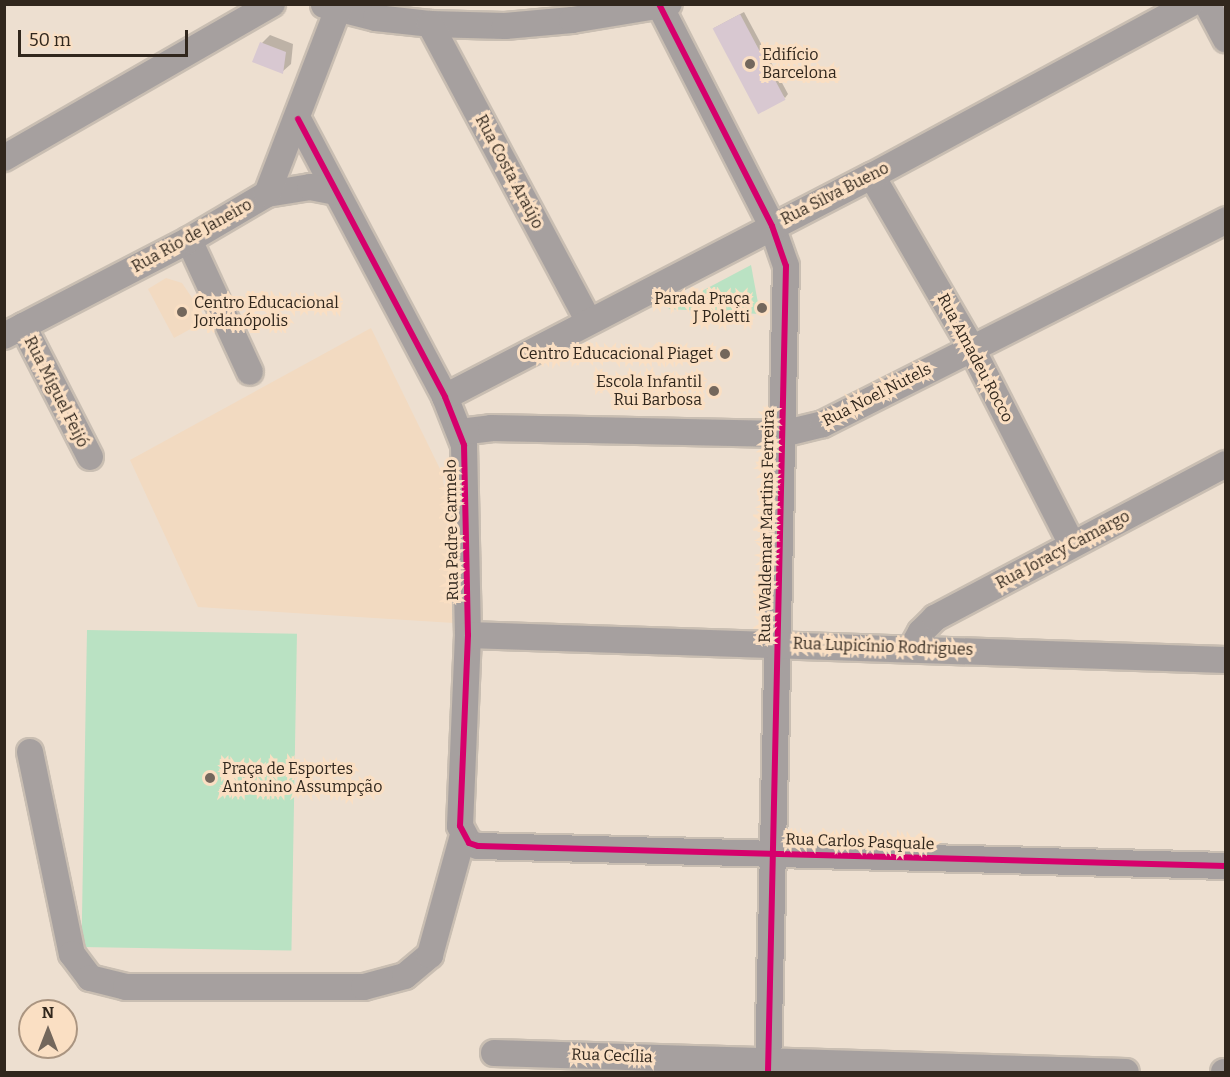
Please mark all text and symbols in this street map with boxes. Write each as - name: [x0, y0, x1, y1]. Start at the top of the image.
- scale bar: [21, 18, 190, 56]
- text: 50 m: [29, 29, 71, 51]
- place label: Edifício Barcelona: [762, 45, 837, 83]
- marker: Edifício Barcelona: [743, 57, 757, 71]
- street label: Rua Costa Araújo: [471, 112, 547, 232]
- street label: Rua Silva Bueno: [778, 159, 892, 229]
- street label: Rua Rio de Janeiro: [129, 195, 255, 277]
- place label: Parada Praça J Poletti: [654, 289, 750, 327]
- street label: Rua Amadeu Rocco: [933, 290, 1017, 426]
- place label: Centro Educacional Jordanópolis: [194, 293, 339, 331]
- marker: Parada Praça J Poletti: [755, 301, 769, 315]
- marker: Centro Educacional Jordanópolis: [175, 305, 189, 319]
- street label: Rua Miguel Feijó: [20, 333, 92, 451]
- place label: Centro Educacional Piaget: [519, 344, 713, 364]
- marker: Centro Educacional Piaget: [718, 347, 732, 361]
- street label: Rua Noel Nutels: [819, 359, 935, 431]
- place label: Escola Infantil Rui Barbosa: [596, 372, 702, 410]
- marker: Escola Infantil Rui Barbosa: [707, 384, 721, 398]
- street label: Rua Waldemar Martins Ferreira: [755, 409, 779, 643]
- street label: Rua Padre Carmelo: [441, 459, 463, 601]
- street label: Rua Joracy Camargo: [993, 507, 1133, 593]
- street label: Rua Lupicínio Rodrigues: [792, 634, 974, 660]
- place label: Praça de Esportes Antonino Assumpção: [222, 759, 382, 797]
- marker: Praça de Esportes Antonino Assumpção: [203, 771, 217, 785]
- street label: Rua Carlos Pasquale: [785, 830, 935, 854]
- north arrow: [18, 999, 78, 1059]
- text: N: [42, 1003, 54, 1022]
- street label: Rua Cecília: [571, 1045, 653, 1067]

